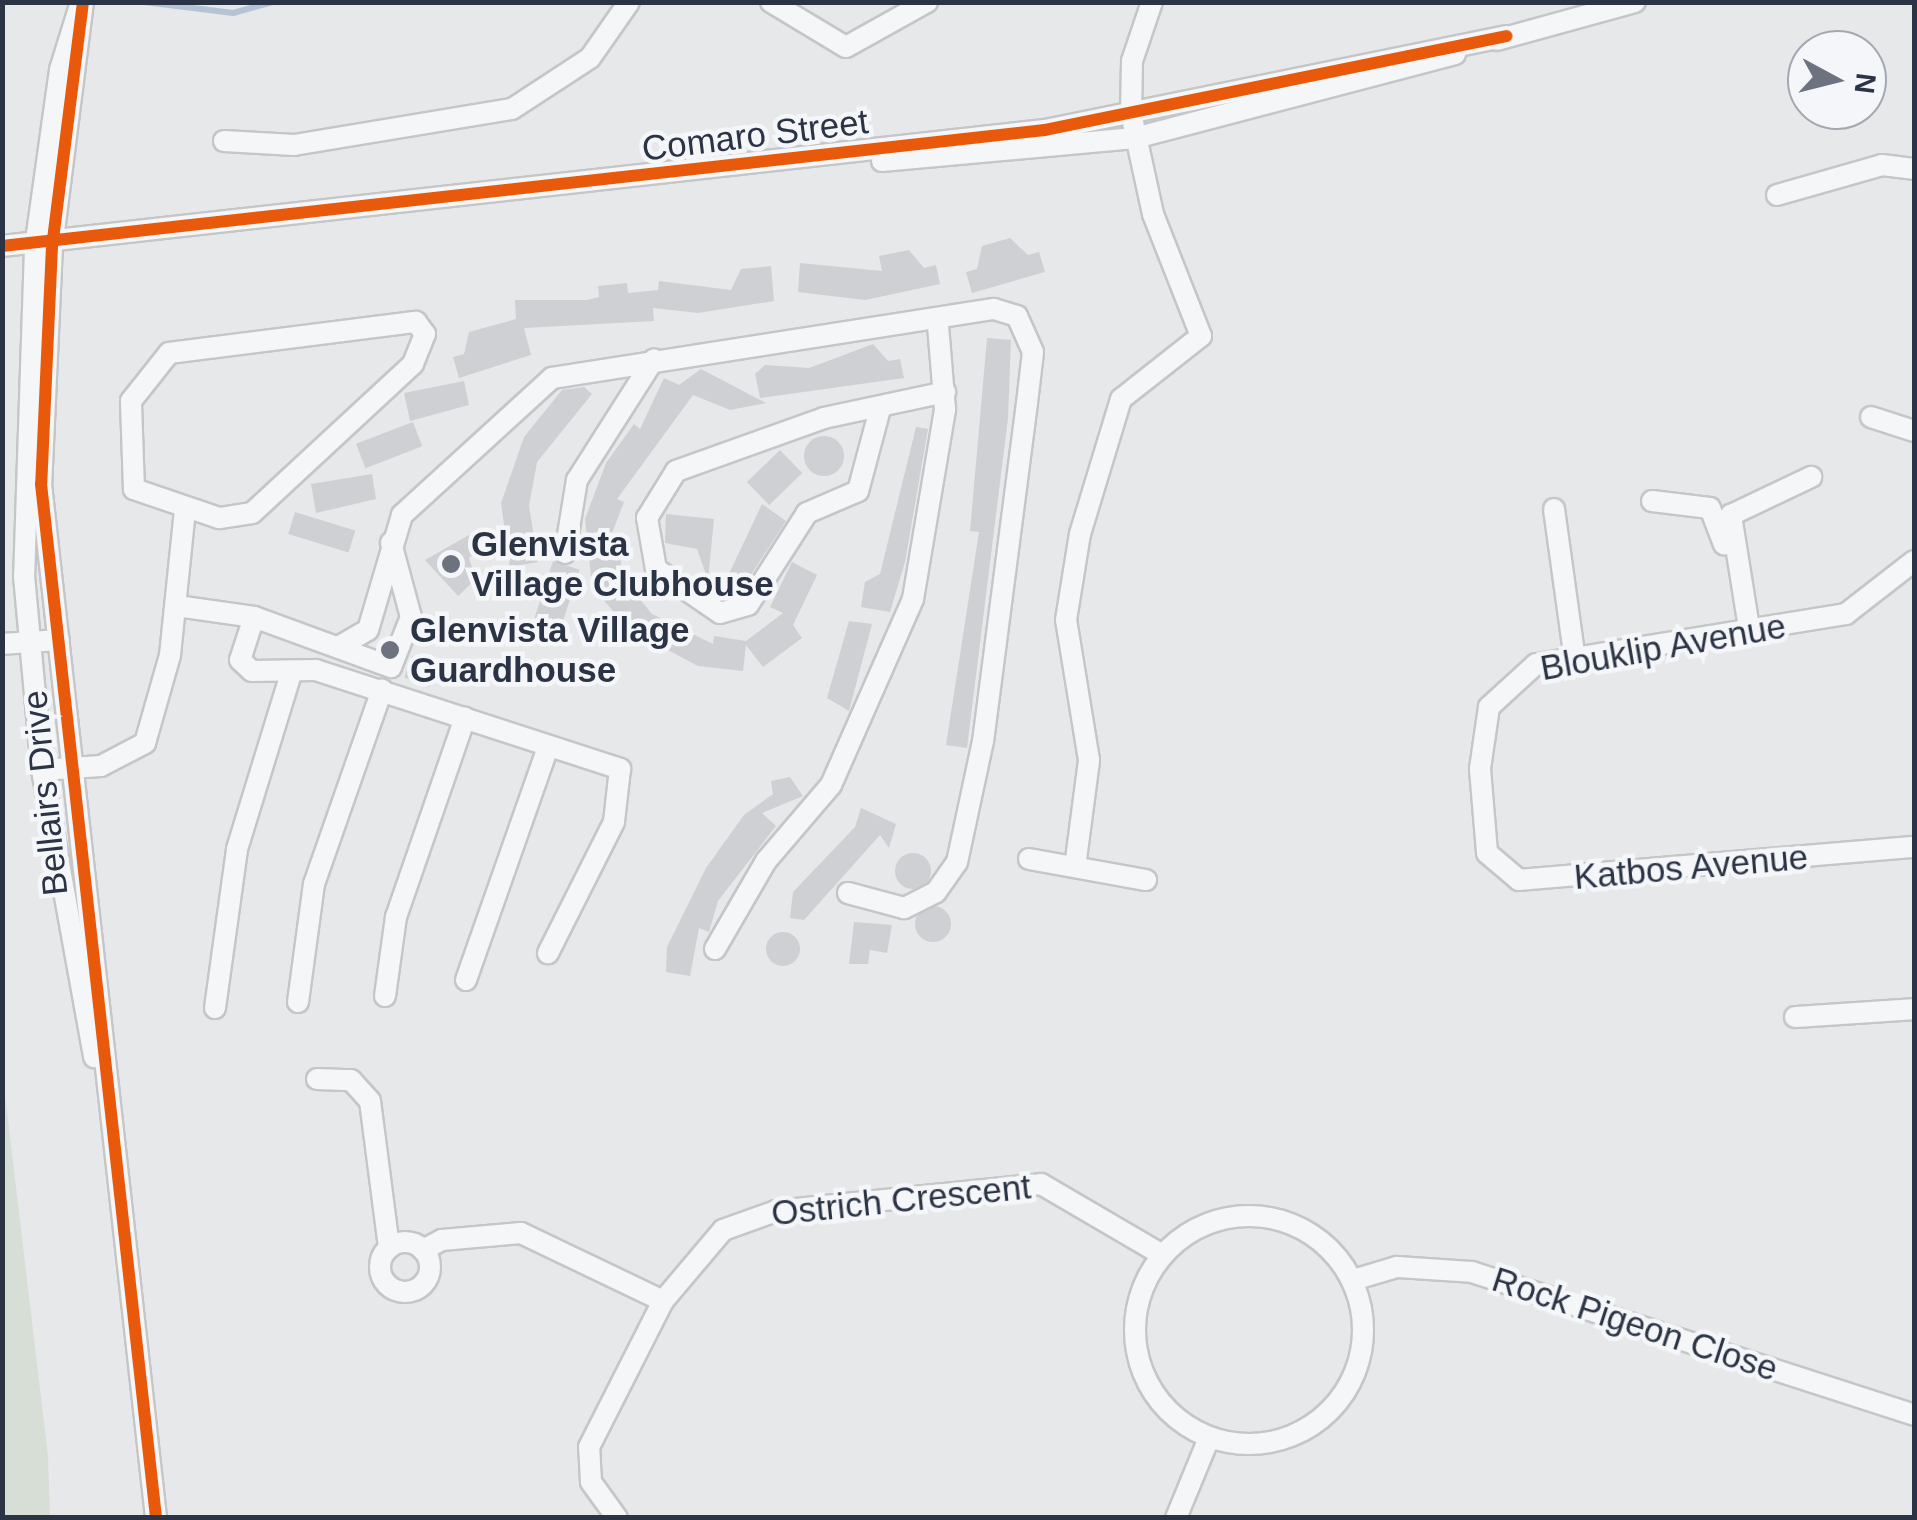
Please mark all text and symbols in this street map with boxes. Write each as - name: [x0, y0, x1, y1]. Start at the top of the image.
- north arrow: [1787, 30, 1887, 130]
- text: N: [1849, 72, 1882, 95]
- street label: Comaro Street: [639, 100, 871, 170]
- place label: Glenvista Village Clubhouse: [471, 523, 774, 605]
- marker: Glenvista Village Clubhouse: [440, 553, 462, 575]
- street label: Blouklip Avenue: [1536, 605, 1790, 689]
- place label: Glenvista Village Guardhouse: [410, 609, 689, 691]
- marker: Glenvista Village Guardhouse: [379, 639, 401, 661]
- street label: Bellairs Drive: [13, 688, 77, 898]
- street label: Katbos Avenue: [1571, 836, 1811, 898]
- street label: Ostrich Crescent: [769, 1165, 1033, 1235]
- street label: Rock Pigeon Close: [1487, 1258, 1783, 1390]

